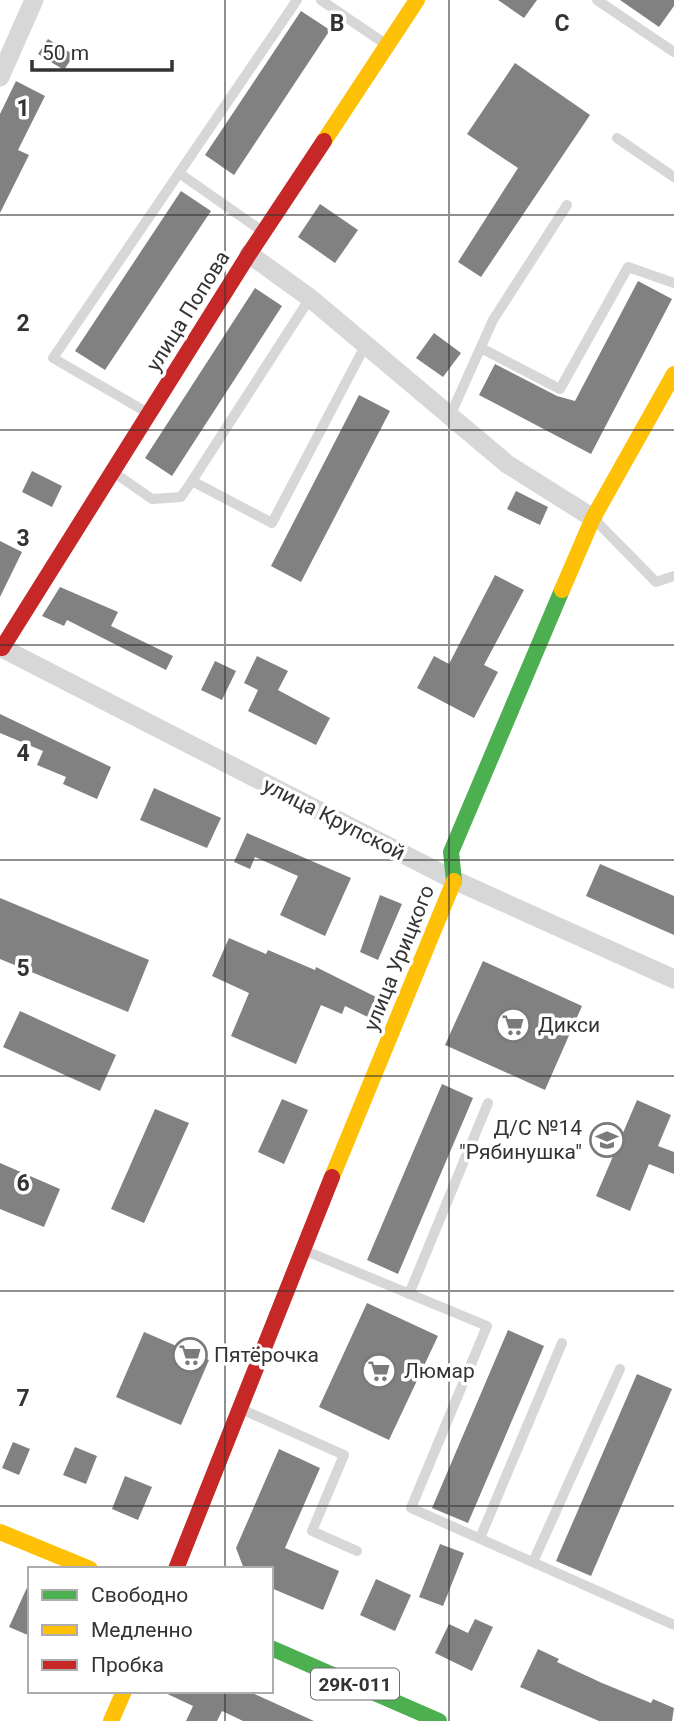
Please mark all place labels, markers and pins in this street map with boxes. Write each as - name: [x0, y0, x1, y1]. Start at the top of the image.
- supermarket icon: Дикси: [494, 1006, 532, 1044]
- place label: Дикси: [538, 1013, 600, 1037]
- place label: Д/С №14 "Рябинушка": [459, 1116, 582, 1164]
- school or university icon: Д/С №14 "Рябинушка": [588, 1121, 626, 1159]
- supermarket icon: Пятёрочка: [171, 1336, 209, 1374]
- place label: Пятёрочка: [214, 1343, 319, 1367]
- supermarket icon: Люмар: [360, 1352, 398, 1390]
- place label: Люмар: [404, 1359, 475, 1383]

